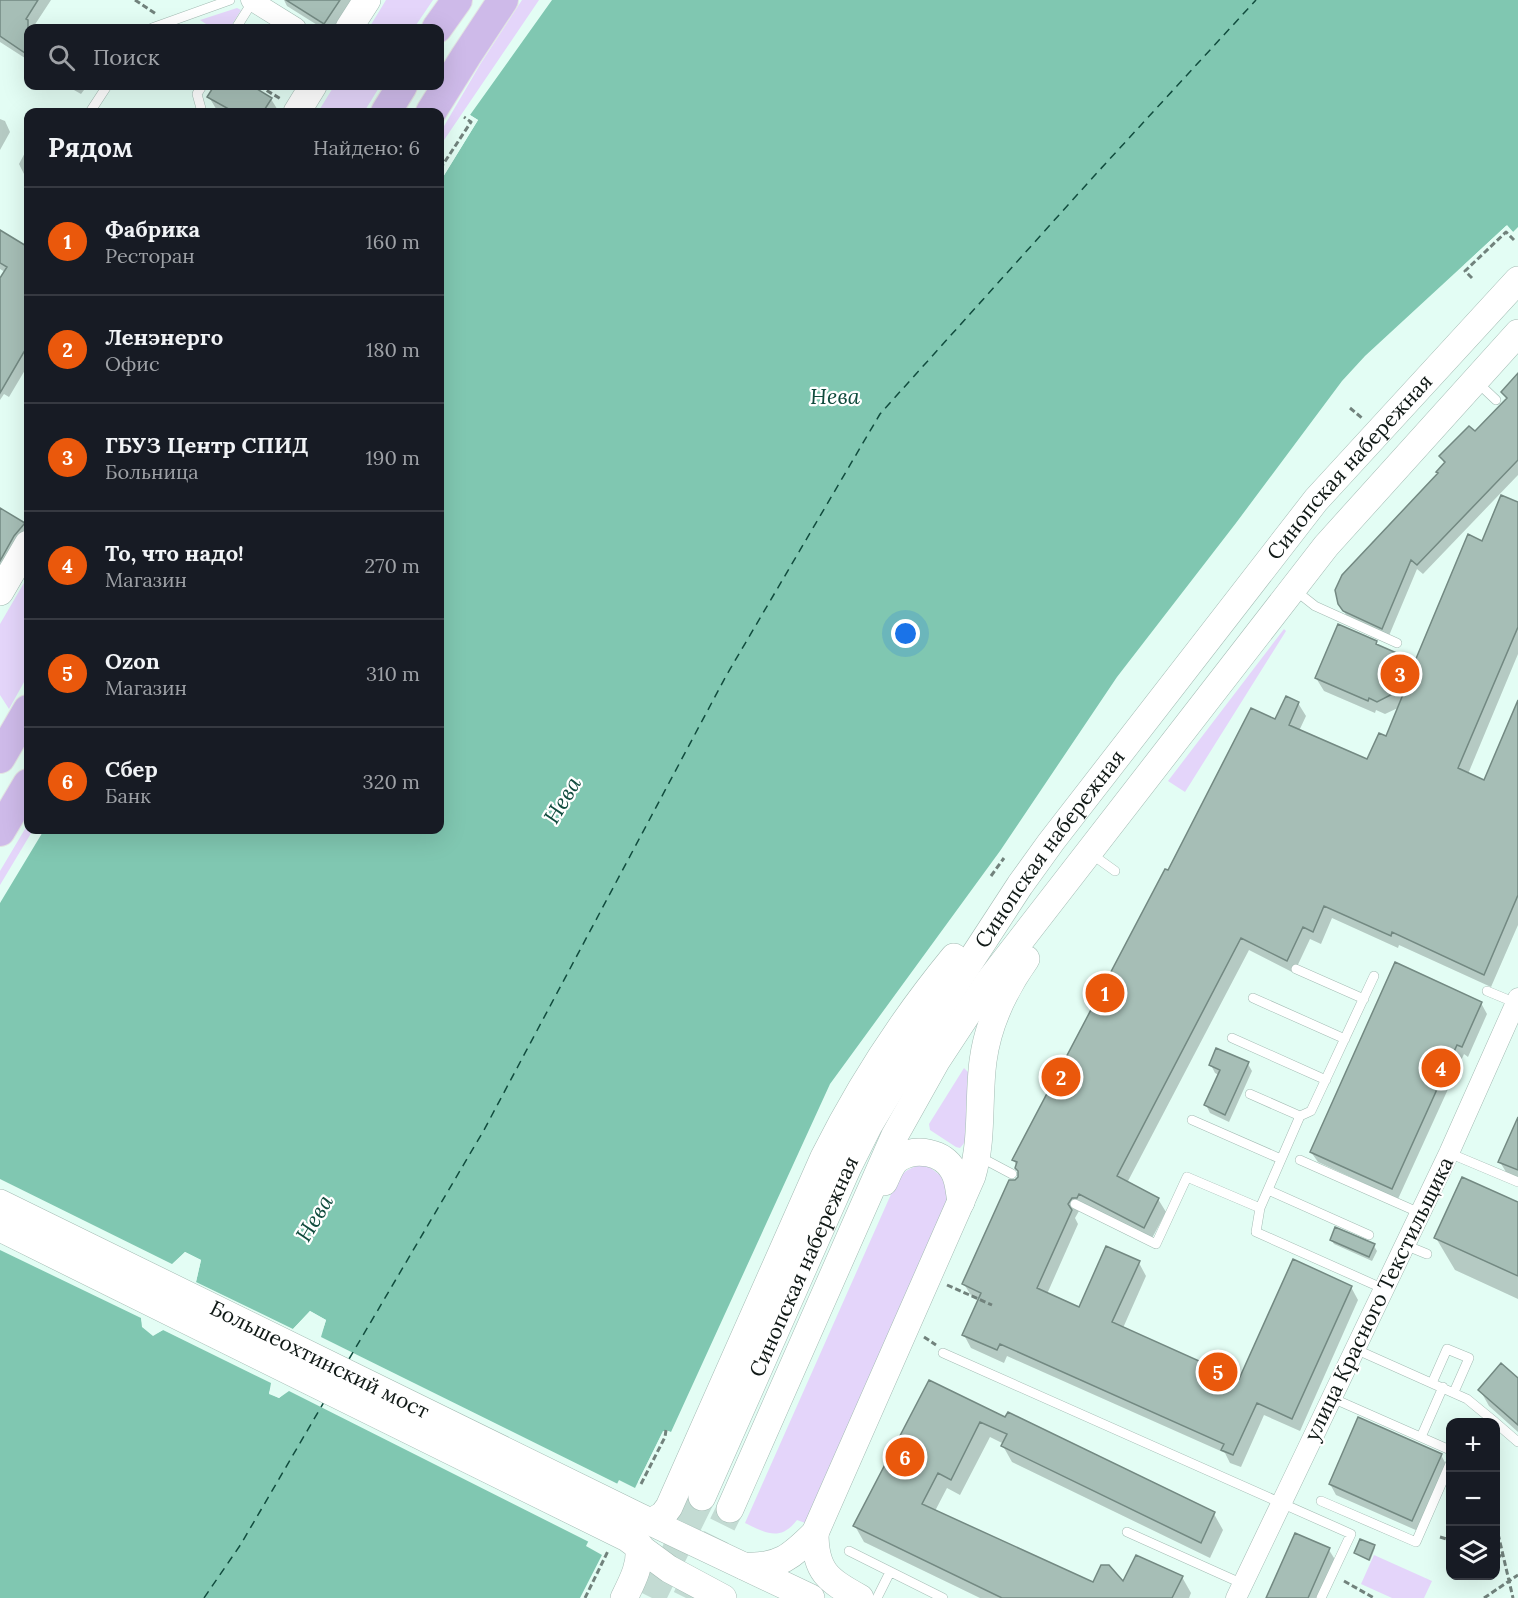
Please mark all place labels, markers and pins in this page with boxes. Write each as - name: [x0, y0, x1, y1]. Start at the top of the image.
- pin: 3: [1380, 652, 1420, 696]
- pin: 1: [1086, 970, 1124, 1016]
- pin: 4: [1422, 1046, 1460, 1090]
- pin: 2: [1042, 1054, 1080, 1100]
- pin: 5: [1198, 1350, 1238, 1394]
- pin: 6: [886, 1434, 924, 1480]

